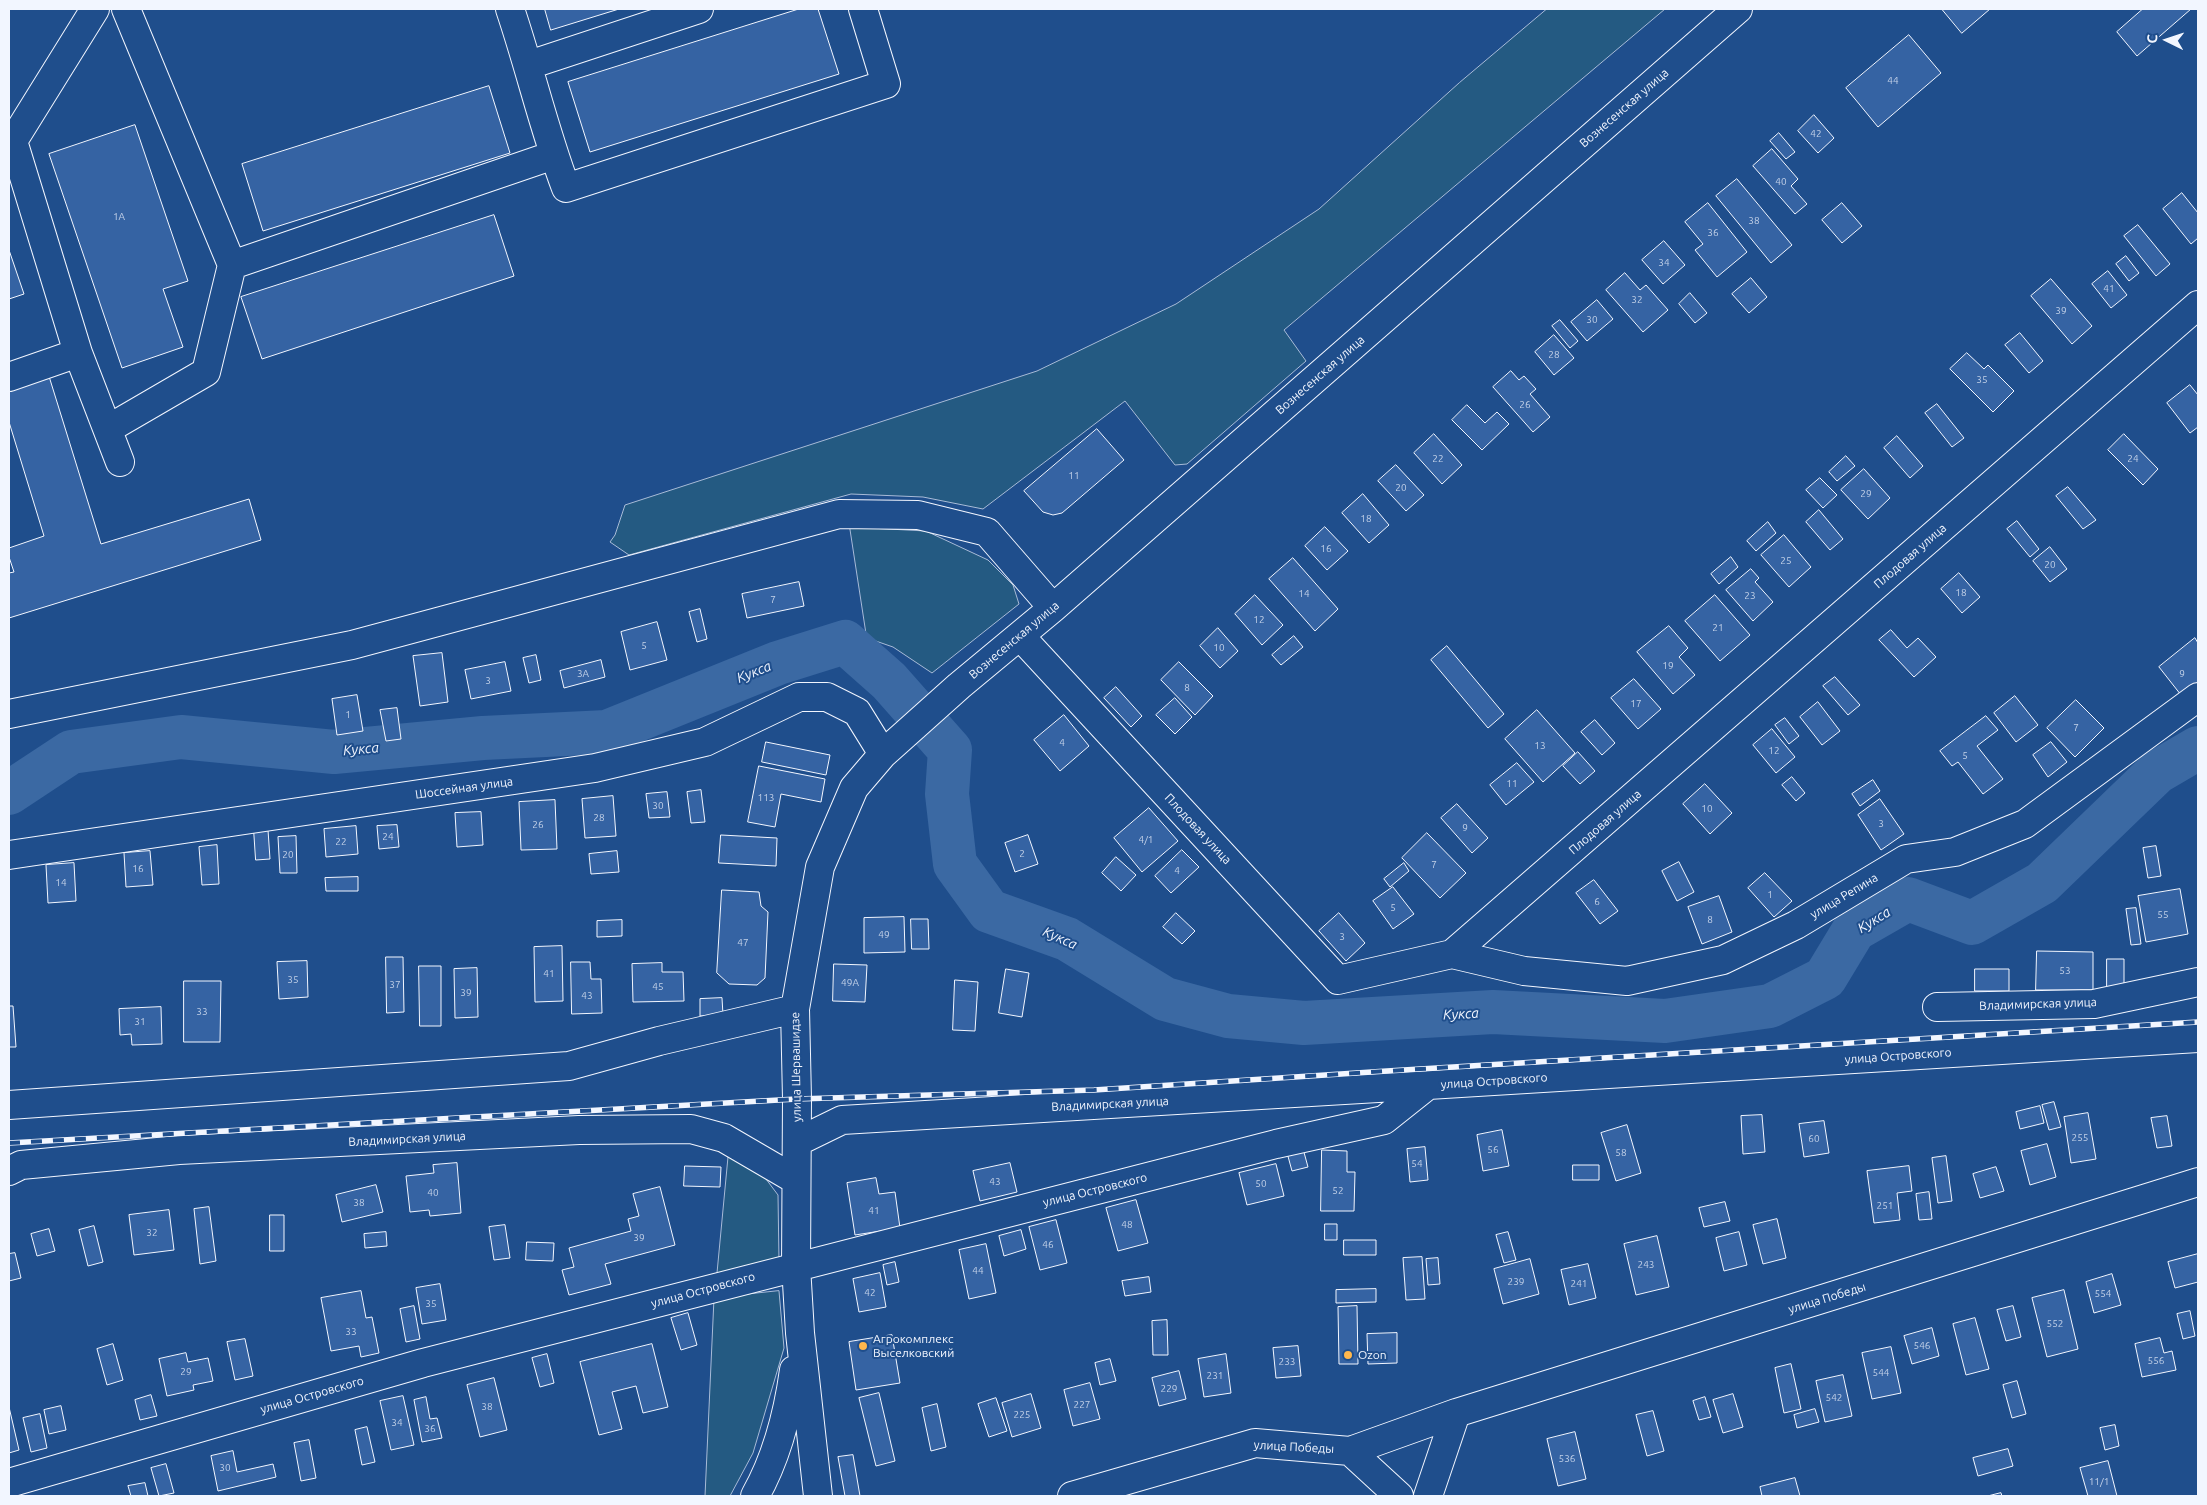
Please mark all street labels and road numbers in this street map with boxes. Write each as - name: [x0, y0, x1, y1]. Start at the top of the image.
- street label: Вознесенская улица: [1577, 65, 1671, 151]
- street label: Вознесенская улица: [1273, 332, 1367, 418]
- street label: Плодовая улица: [1871, 521, 1949, 591]
- street label: Вознесенская улица: [966, 598, 1062, 682]
- street label: Шоссейная улица: [414, 774, 514, 802]
- street label: Плодовая улица: [1566, 787, 1644, 857]
- street label: Плодовая улица: [1162, 791, 1234, 867]
- street label: улица Репина: [1808, 870, 1880, 922]
- street label: Владимирская улица: [1979, 995, 2097, 1013]
- street label: улица Шервашидзе: [788, 1012, 804, 1122]
- street label: улица Островского: [1844, 1045, 1952, 1067]
- street label: улица Островского: [1440, 1070, 1548, 1092]
- street label: Владимирская улица: [1051, 1094, 1169, 1114]
- street label: Владимирская улица: [348, 1129, 466, 1149]
- street label: улица Островского: [1041, 1170, 1149, 1210]
- street label: улица Островского: [649, 1269, 757, 1311]
- street label: улица Победы: [1786, 1279, 1868, 1317]
- street label: улица Островского: [259, 1373, 365, 1417]
- street label: улица Победы: [1253, 1438, 1335, 1456]

